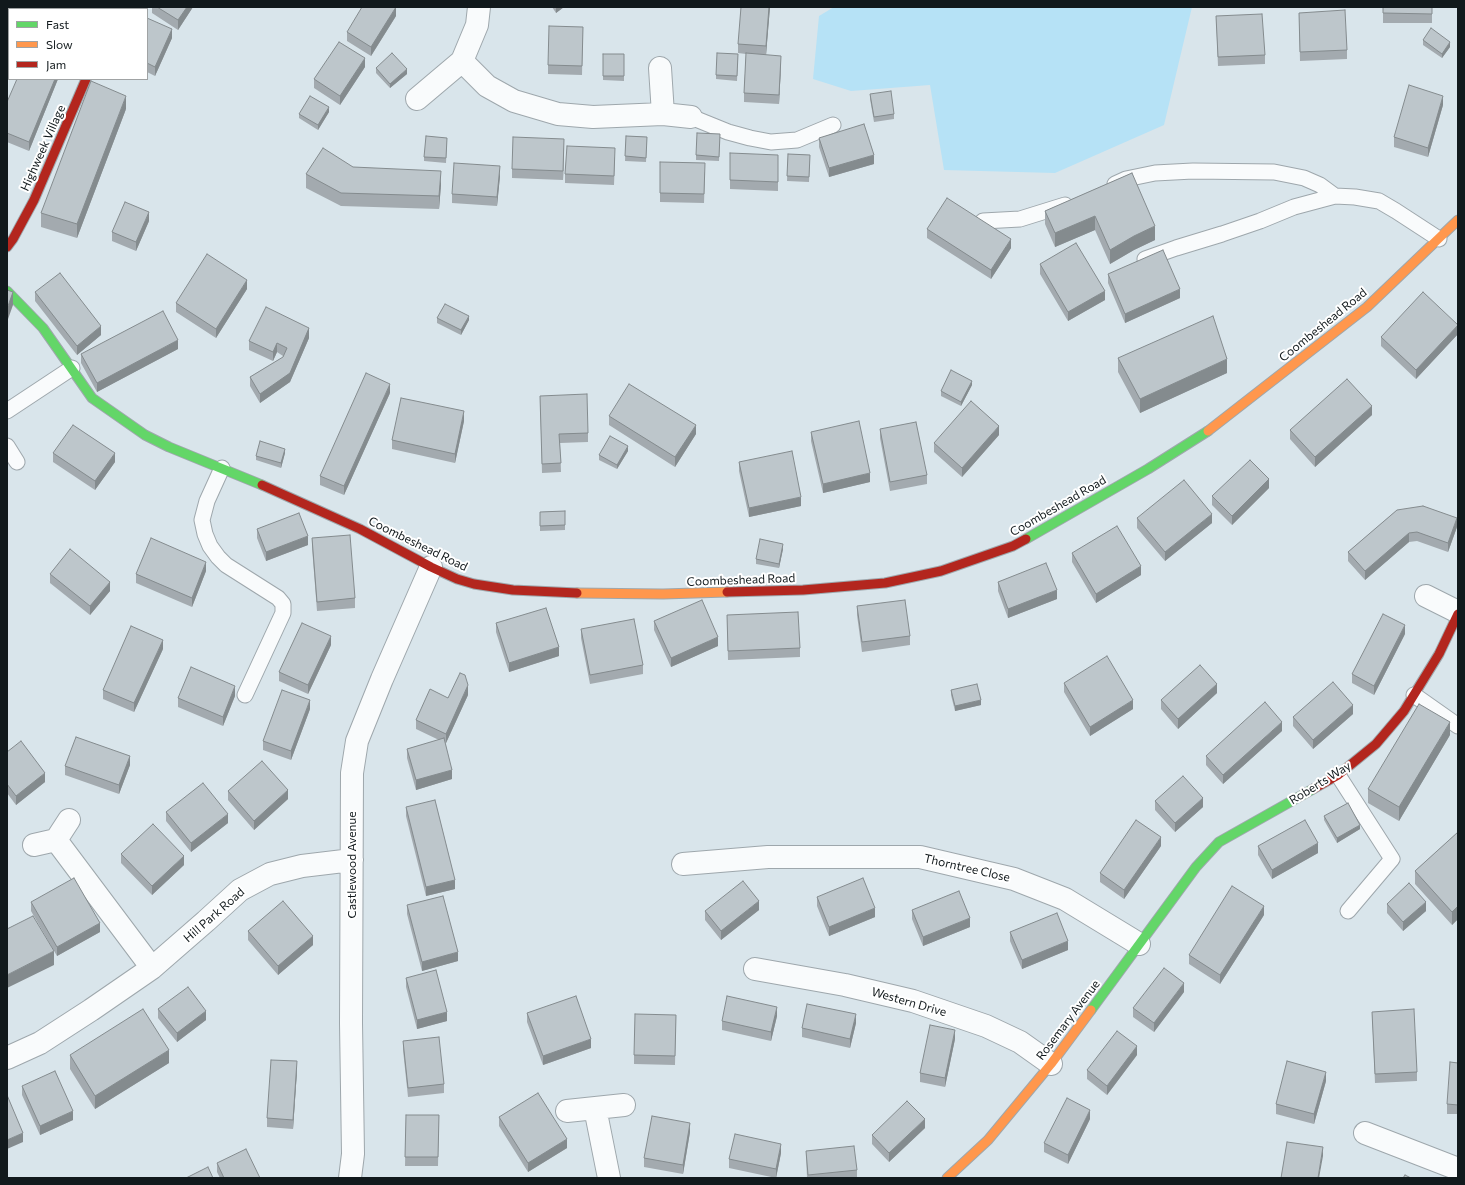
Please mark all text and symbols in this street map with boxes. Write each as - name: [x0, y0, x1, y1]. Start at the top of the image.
- legend: [8, 8, 148, 80]
- text: Fast: [46, 17, 69, 31]
- text: Slow: [46, 37, 73, 51]
- text: Jam: [46, 57, 66, 71]
- street label: Highweek Village: [18, 103, 68, 193]
- street label: Coombeshead Road: [1276, 285, 1370, 365]
- street label: Coombeshead Road: [1007, 473, 1109, 539]
- street label: Coombeshead Road: [366, 514, 470, 574]
- street label: Coombeshead Road: [686, 571, 796, 589]
- street label: Roberts Way: [1287, 758, 1353, 808]
- street label: Castlewood Avenue: [345, 811, 359, 919]
- street label: Thorntree Close: [923, 851, 1011, 885]
- street label: Hill Park Road: [181, 885, 247, 945]
- street label: Rosemary Avenue: [1033, 977, 1103, 1063]
- street label: Western Drive: [870, 984, 948, 1020]

